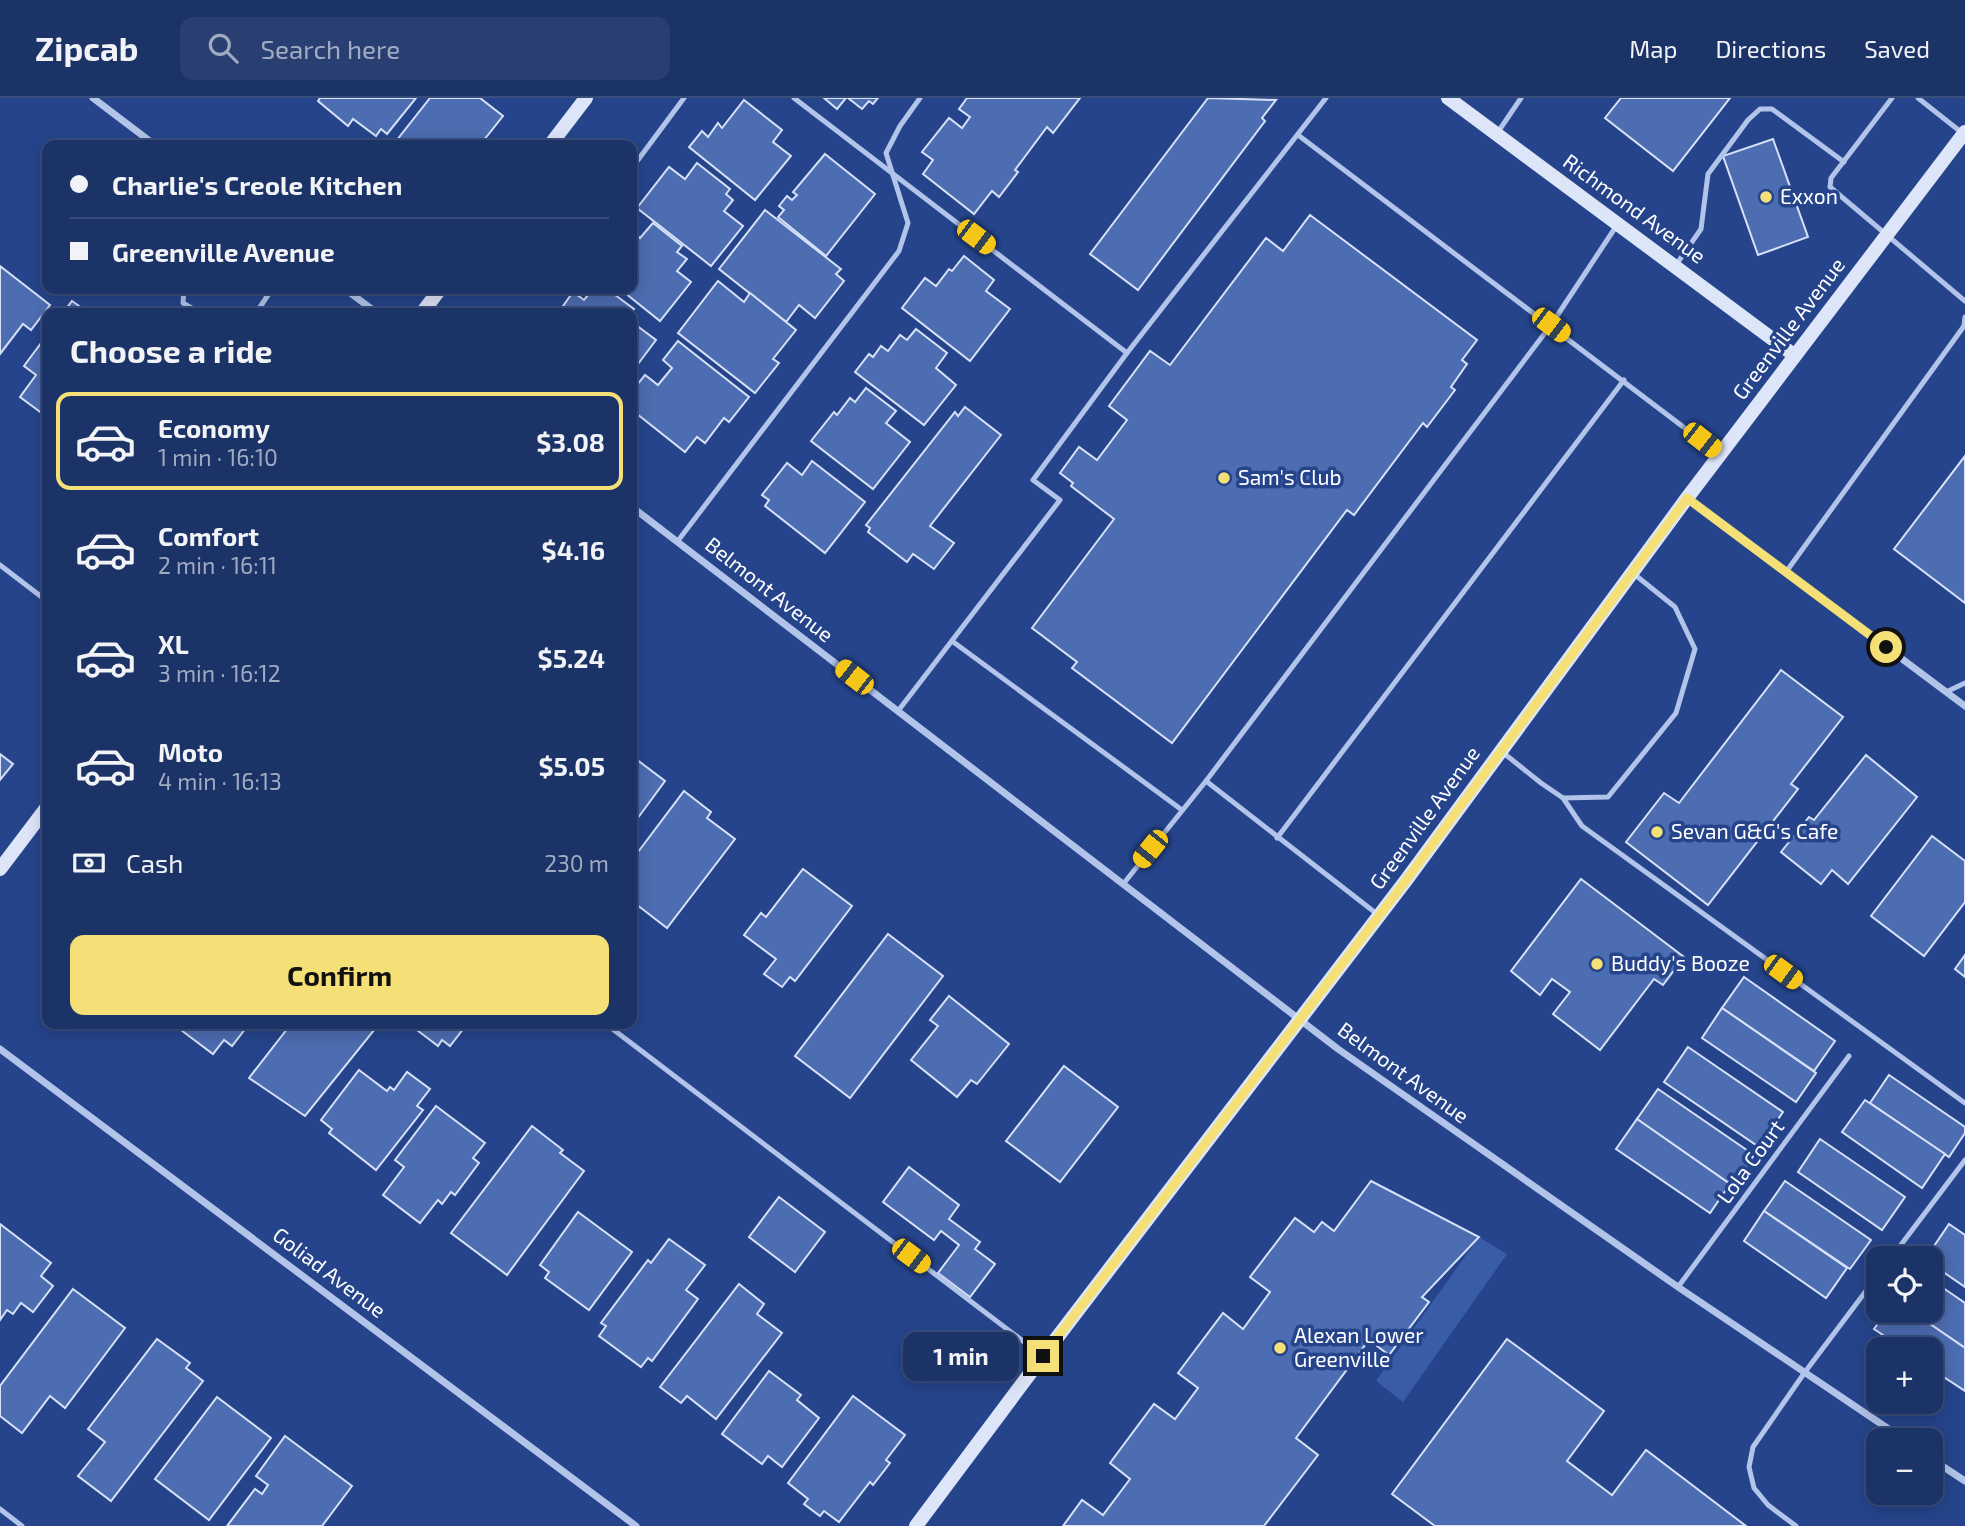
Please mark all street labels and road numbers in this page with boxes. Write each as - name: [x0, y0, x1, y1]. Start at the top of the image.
- street label: Richmond Avenue: [1559, 148, 1711, 268]
- street label: Greenville Avenue: [1726, 252, 1849, 404]
- street label: Belmont Avenue: [701, 531, 839, 647]
- street label: Greenville Avenue: [1363, 741, 1484, 894]
- street label: Belmont Avenue: [1334, 1016, 1474, 1128]
- street label: Lola Court: [1711, 1114, 1789, 1208]
- street label: Goliad Avenue: [269, 1221, 391, 1322]

